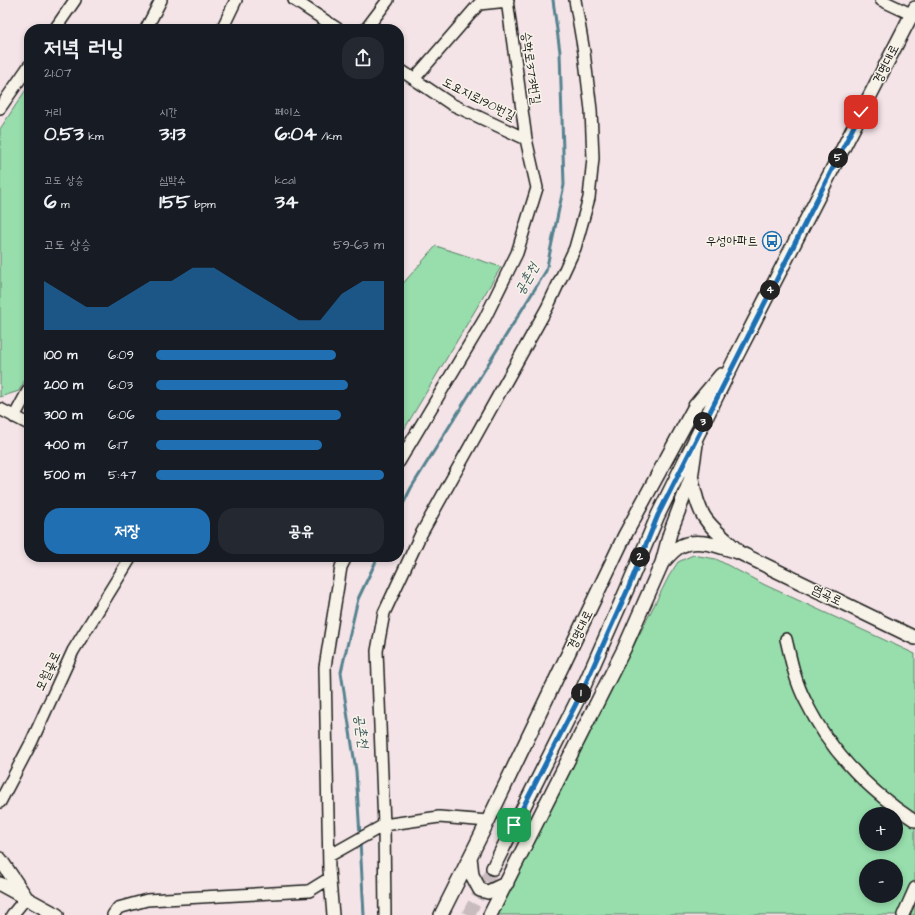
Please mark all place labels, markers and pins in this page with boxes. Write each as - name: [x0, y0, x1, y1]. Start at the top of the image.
- pin: [844, 95, 878, 129]
- pin: 5: [828, 148, 848, 168]
- bus stop icon: 우성아파트: [761, 230, 783, 252]
- place label: 우성아파트: [706, 232, 758, 250]
- pin: 4: [760, 280, 780, 300]
- pin: 3: [693, 412, 713, 432]
- pin: 2: [630, 547, 650, 567]
- pin: 1: [571, 683, 591, 703]
- pin: [497, 808, 531, 842]

